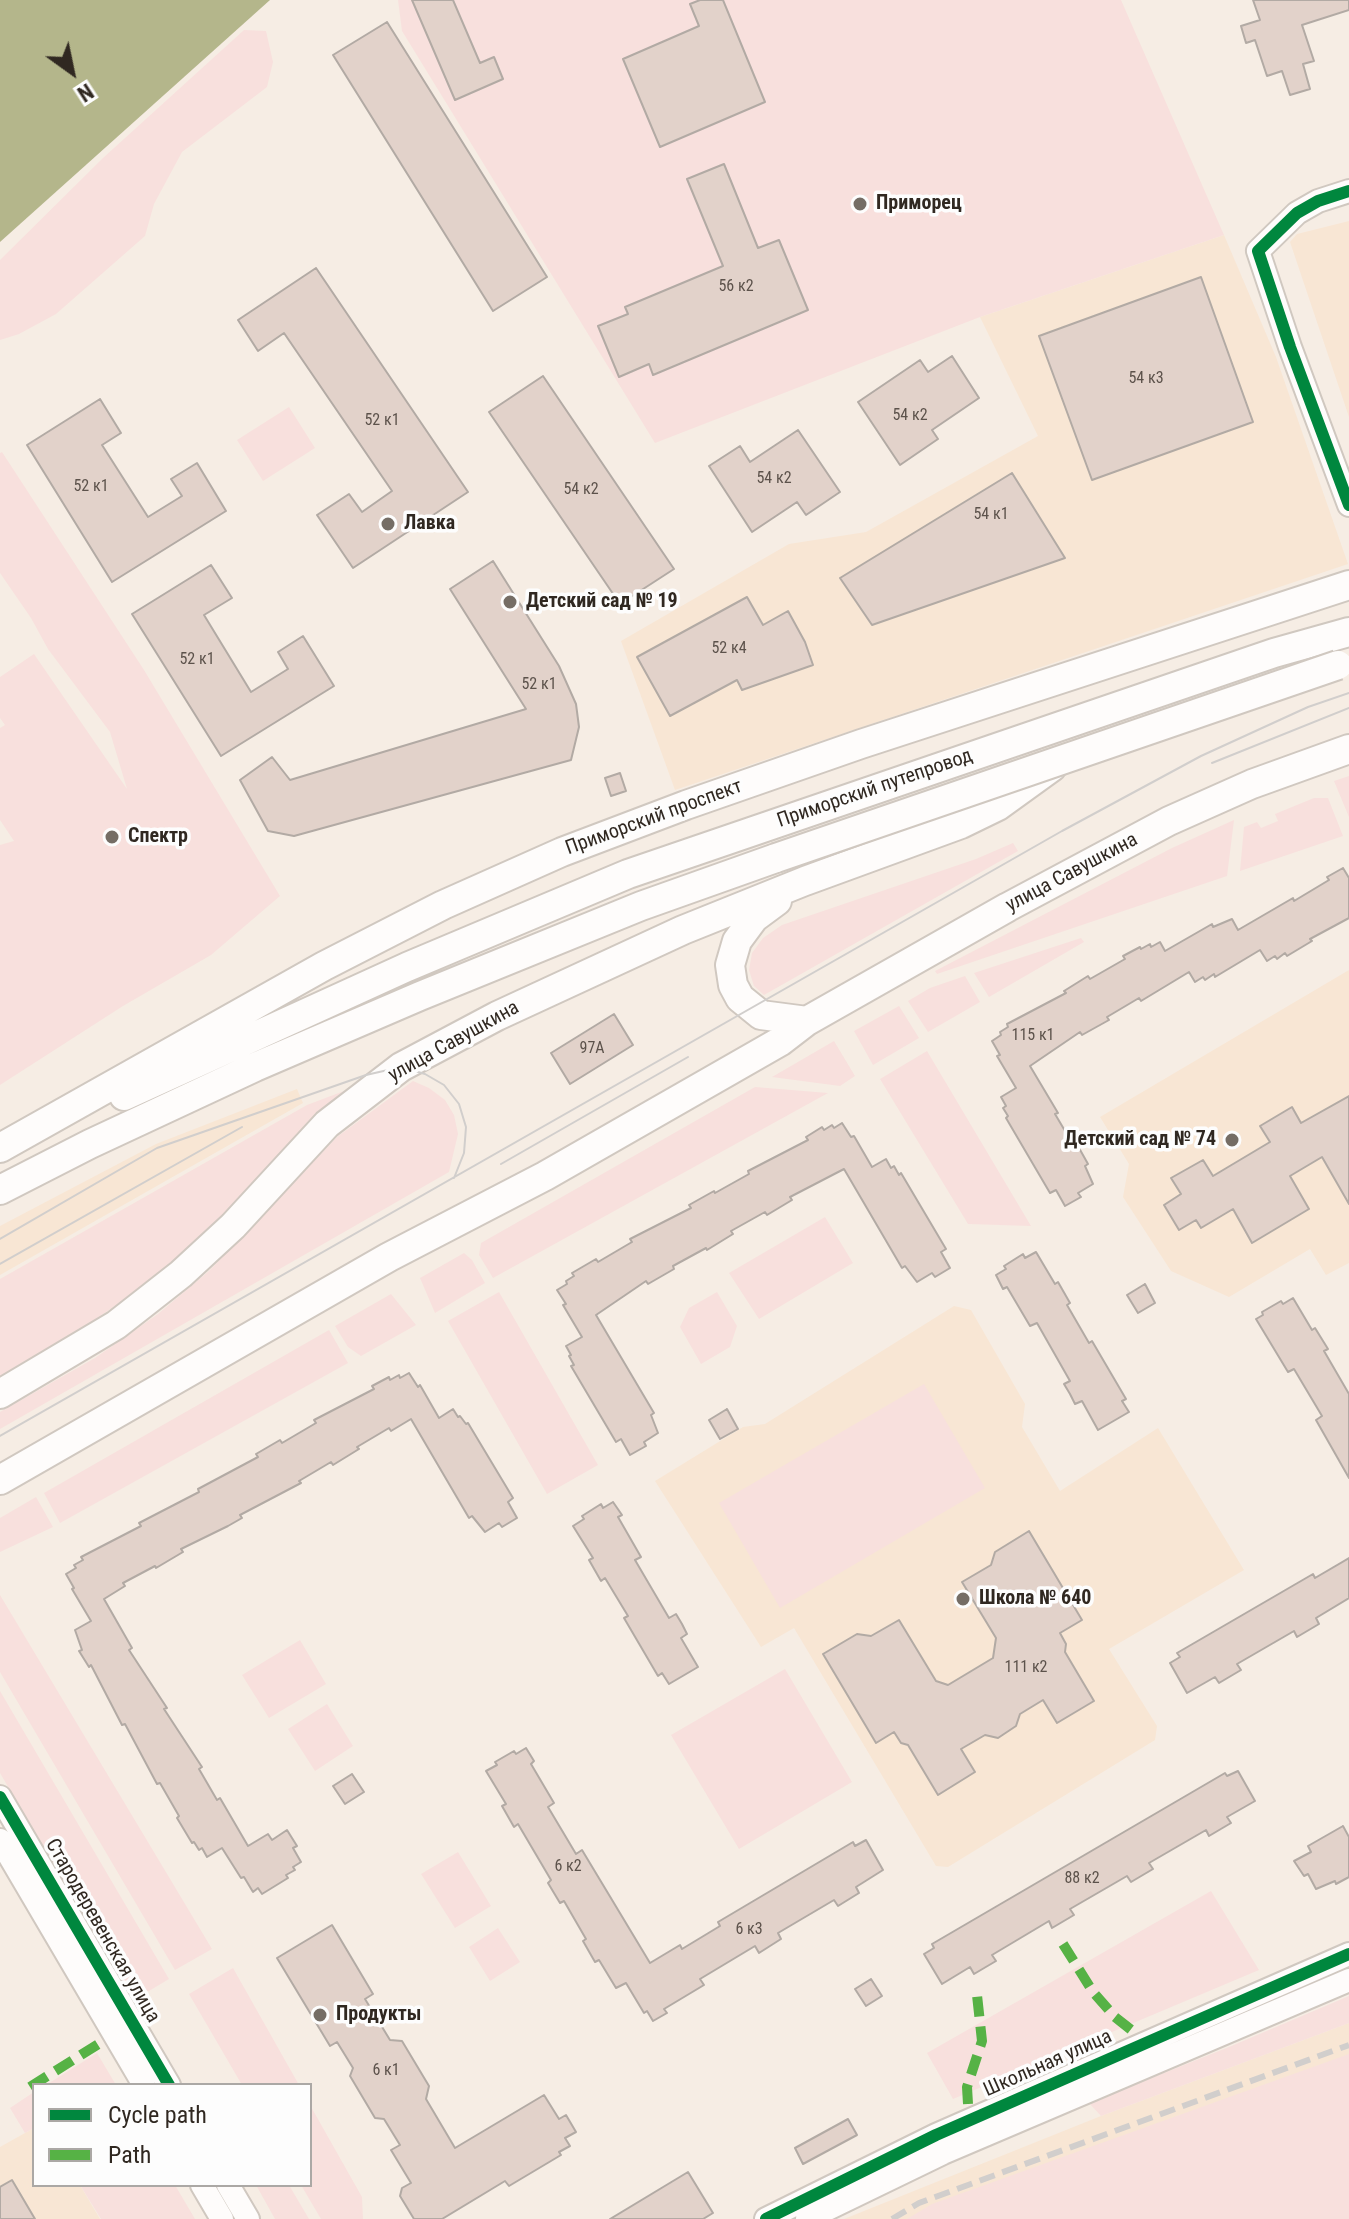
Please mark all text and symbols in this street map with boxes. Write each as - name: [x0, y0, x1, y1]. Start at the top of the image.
- north arrow: [32, 32, 112, 112]
- text: N: [73, 78, 98, 107]
- place label: Приморец: [876, 192, 962, 216]
- marker: Приморец: [851, 195, 869, 213]
- house number: 56 к2: [718, 277, 754, 297]
- house number: 54 к3: [1128, 369, 1164, 389]
- house number: 54 к2: [892, 406, 928, 426]
- house number: 52 к1: [364, 411, 400, 431]
- house number: 54 к2: [756, 469, 792, 489]
- house number: 52 к1: [73, 477, 109, 497]
- house number: 54 к2: [563, 480, 599, 500]
- house number: 54 к1: [973, 505, 1009, 525]
- place label: Лавка: [404, 512, 455, 536]
- marker: Лавка: [379, 515, 397, 533]
- place label: Детский сад № 19: [526, 590, 678, 614]
- marker: Детский сад № 19: [501, 593, 519, 611]
- house number: 52 к4: [711, 639, 747, 659]
- house number: 52 к1: [179, 650, 215, 670]
- house number: 52 к1: [521, 675, 557, 695]
- street label: Приморский путепровод: [774, 744, 976, 834]
- street label: Приморский проспект: [562, 775, 746, 861]
- place label: Спектр: [128, 825, 188, 849]
- marker: Спектр: [103, 828, 121, 846]
- street label: улица Савушкина: [1002, 828, 1142, 918]
- street label: улица Савушкина: [384, 996, 524, 1088]
- house number: 115 к1: [1012, 1026, 1054, 1046]
- house number: 97А: [579, 1039, 605, 1059]
- place label: Детский сад № 74: [1064, 1128, 1216, 1152]
- marker: Детский сад № 74: [1223, 1131, 1241, 1149]
- place label: Школа № 640: [979, 1587, 1091, 1611]
- marker: Школа № 640: [954, 1590, 972, 1608]
- house number: 111 к2: [1005, 1658, 1047, 1678]
- street label: Стародеревенская улица: [39, 1835, 165, 2027]
- house number: 6 к2: [554, 1857, 582, 1877]
- house number: 88 к2: [1064, 1869, 1100, 1889]
- house number: 6 к3: [735, 1920, 763, 1940]
- place label: Продукты: [336, 2003, 421, 2027]
- marker: Продукты: [311, 2006, 329, 2024]
- street label: Школьная улица: [980, 2025, 1116, 2103]
- house number: 6 к1: [372, 2061, 400, 2081]
- legend: [32, 2083, 312, 2187]
- text: Cycle path: [108, 2101, 207, 2129]
- text: Path: [108, 2141, 151, 2169]

